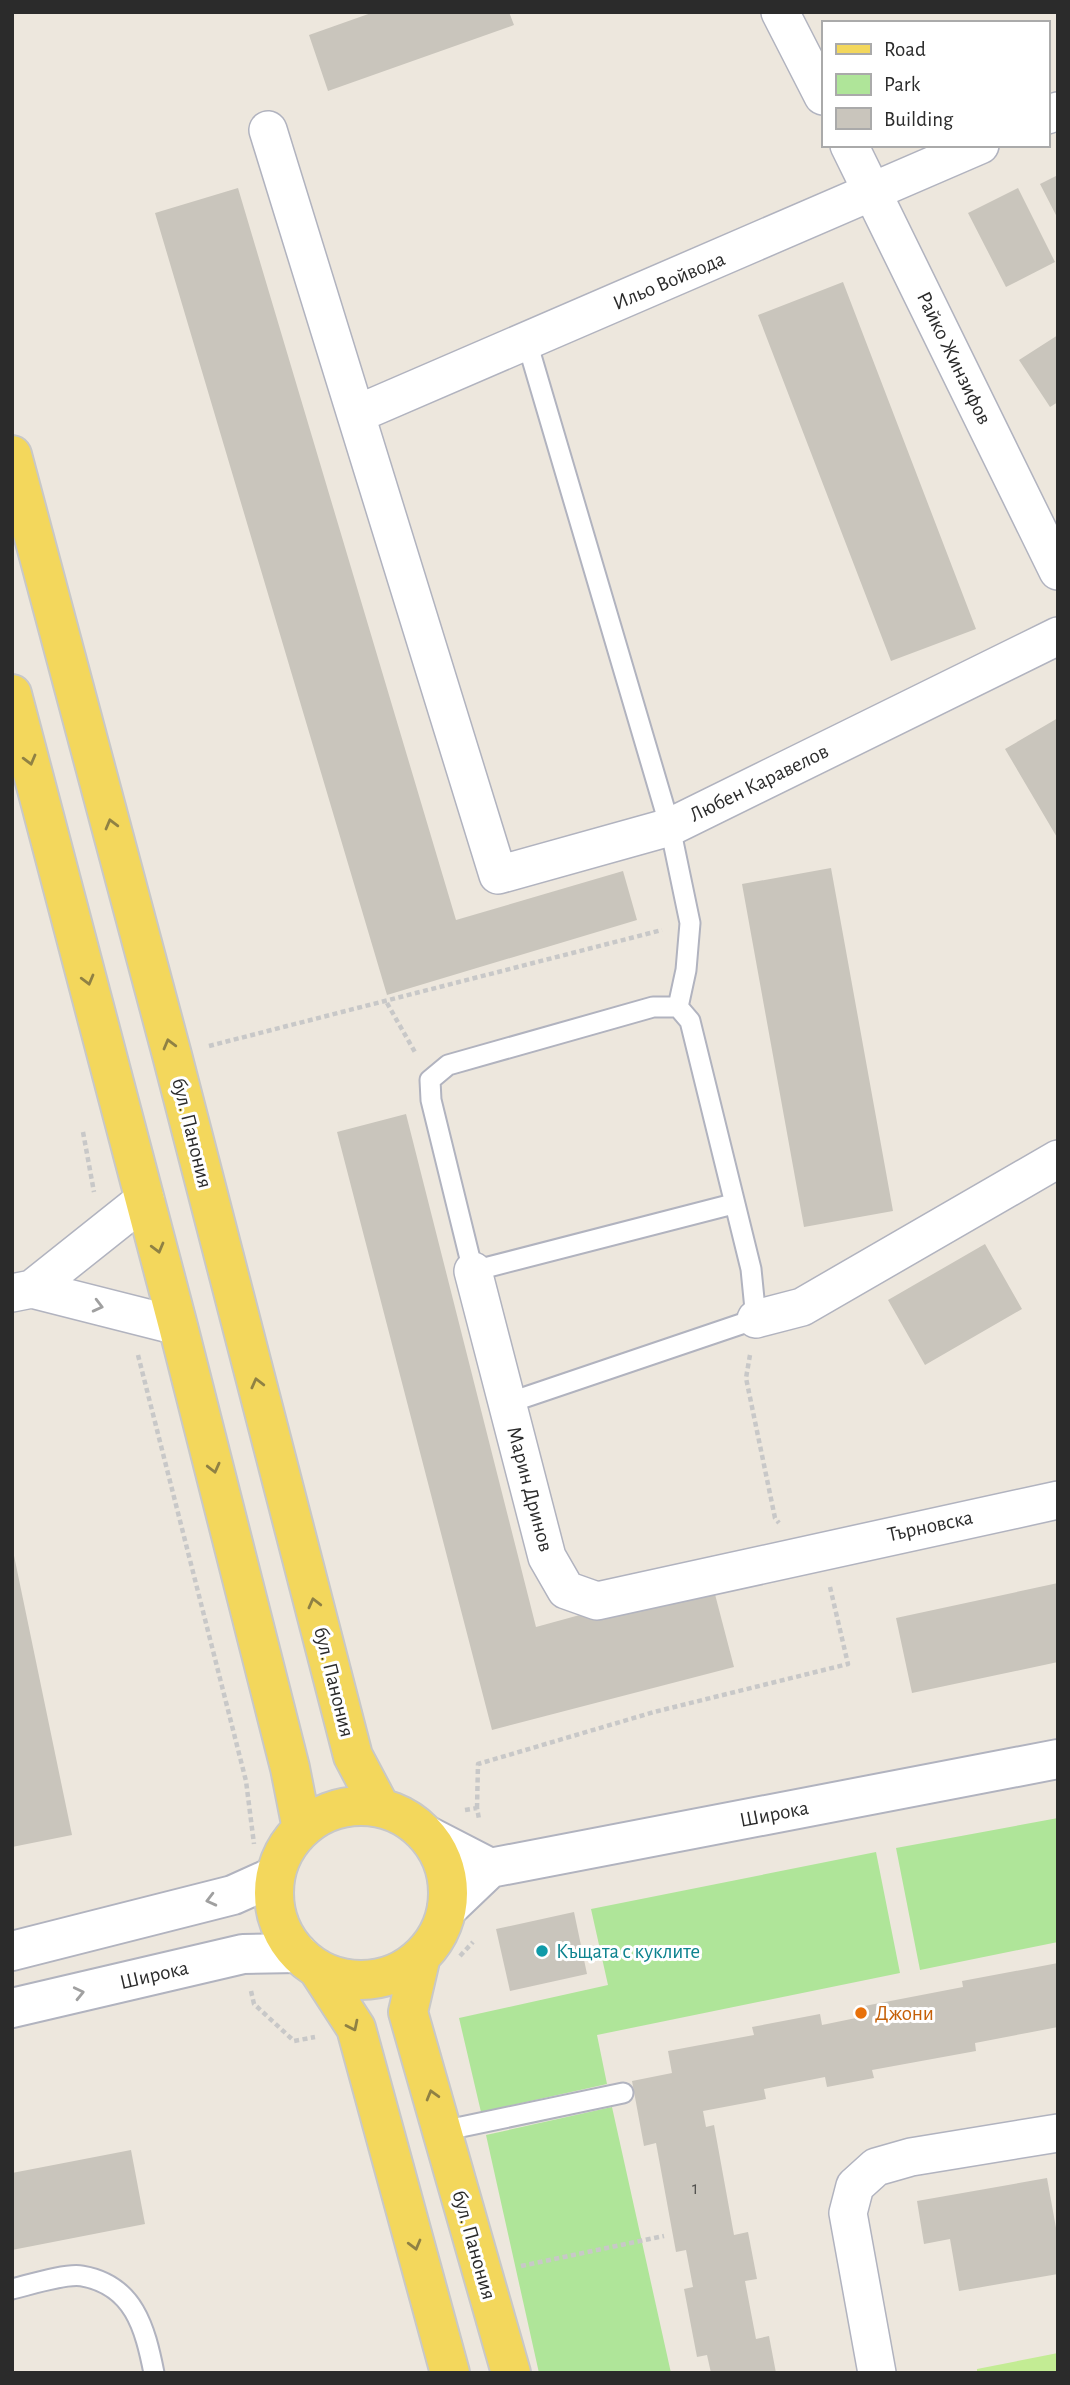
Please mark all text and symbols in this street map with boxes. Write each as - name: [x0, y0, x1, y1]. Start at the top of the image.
- legend: [822, 21, 1049, 147]
- text: Road: [884, 39, 926, 60]
- text: Park: [884, 74, 921, 95]
- text: Building: [884, 109, 954, 130]
- street label: Ильо Войвода: [610, 248, 728, 314]
- street label: Райко Жинзифов: [913, 288, 995, 428]
- street label: Любен Каравелов: [686, 740, 832, 826]
- one-way arrow: [22, 754, 36, 766]
- one-way arrow: [104, 819, 119, 831]
- one-way arrow: [80, 974, 94, 986]
- one-way arrow: [163, 1038, 177, 1050]
- street label: бул. Панония: [168, 1076, 216, 1190]
- one-way arrow: [150, 1242, 164, 1254]
- one-way arrow: [92, 1298, 104, 1312]
- one-way arrow: [251, 1377, 265, 1389]
- street label: Марин Дринов: [503, 1424, 557, 1554]
- one-way arrow: [206, 1462, 220, 1474]
- street label: Търновска: [885, 1507, 975, 1545]
- one-way arrow: [308, 1597, 322, 1609]
- street label: бул. Панония: [310, 1625, 358, 1739]
- street label: Широка: [738, 1797, 811, 1831]
- one-way arrow: [205, 1892, 217, 1906]
- place label: Къщата с куклите: [556, 1941, 700, 1962]
- marker: Къщата с куклите: [534, 1943, 550, 1959]
- street label: Широка: [118, 1957, 191, 1993]
- one-way arrow: [73, 1986, 85, 2001]
- place label: Джони: [875, 2003, 934, 2024]
- marker: Джони: [853, 2005, 869, 2021]
- one-way arrow: [344, 2019, 358, 2031]
- one-way arrow: [425, 2089, 440, 2101]
- house number: 1: [692, 2180, 698, 2198]
- street label: бул. Панония: [448, 2188, 500, 2302]
- one-way arrow: [407, 2238, 421, 2250]

